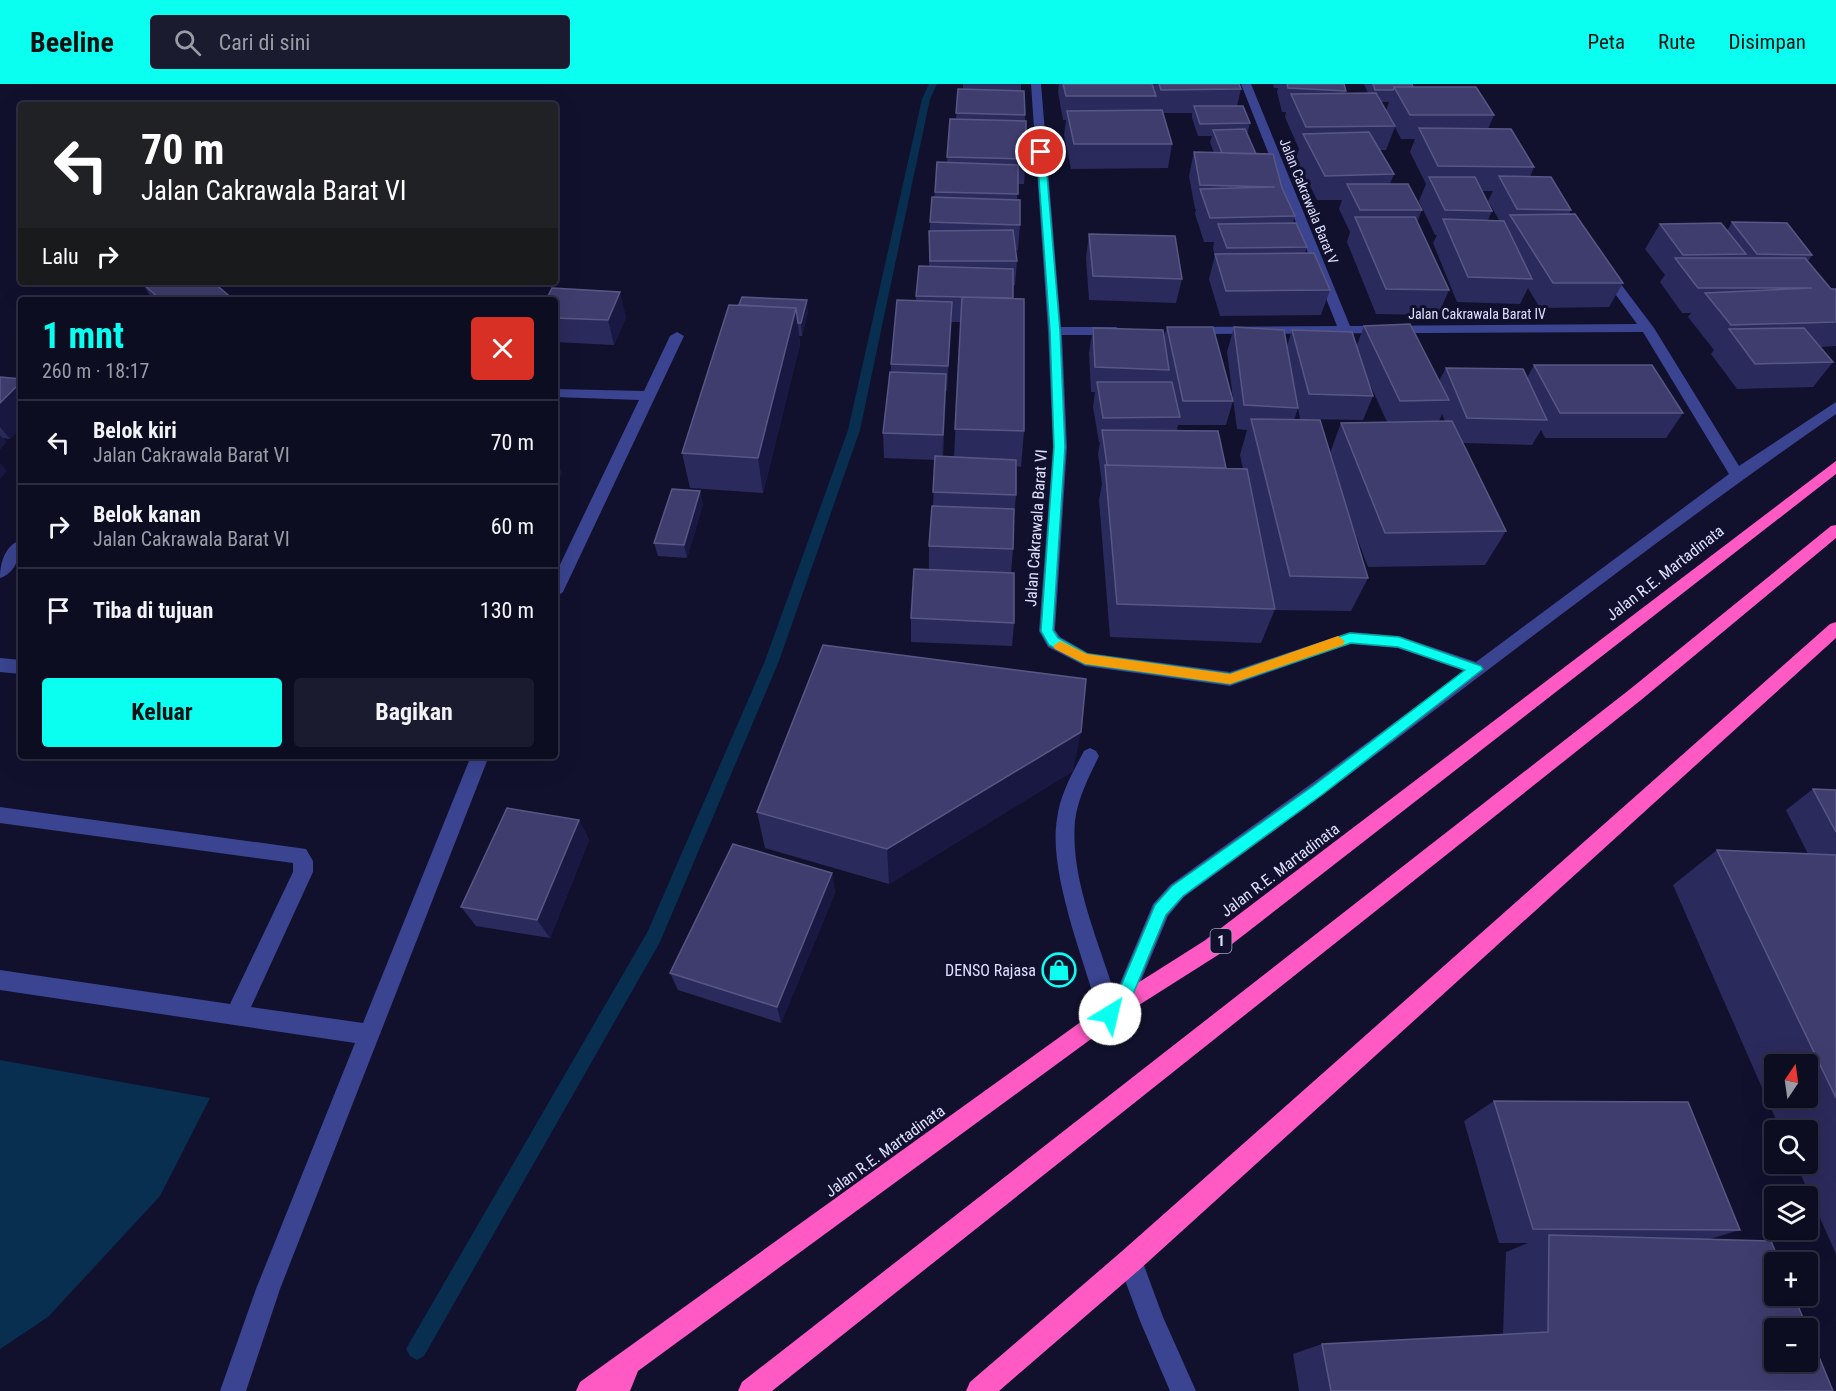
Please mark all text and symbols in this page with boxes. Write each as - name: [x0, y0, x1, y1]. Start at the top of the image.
- search box: [150, 15, 570, 69]
- text: Beeline: [30, 26, 114, 59]
- icon: search: [171, 26, 204, 59]
- text: Cari di sini: [219, 30, 310, 55]
- text: Peta: [1587, 30, 1625, 54]
- text: Rute: [1658, 30, 1695, 54]
- text: Disimpan: [1728, 30, 1806, 54]
- text: 70 m: [141, 125, 224, 174]
- icon: left: [42, 126, 120, 204]
- pin: [1015, 126, 1066, 177]
- icon: arrive: [1024, 135, 1057, 168]
- street label: Jalan Cakrawala Barat V: [1276, 136, 1342, 266]
- text: Jalan Cakrawala Barat VI: [141, 175, 407, 207]
- icon: right: [91, 240, 124, 273]
- text: Lalu: [42, 244, 79, 269]
- street label: Jalan Cakrawala Barat IV: [1408, 306, 1546, 322]
- text: 1 mnt: [42, 315, 124, 357]
- button: close: [471, 317, 534, 380]
- text: 260 m · 18:17: [42, 359, 149, 383]
- text: Belok kiri: [93, 418, 177, 443]
- icon: left: [42, 426, 75, 459]
- text: 70 m: [491, 430, 534, 455]
- text: Jalan Cakrawala Barat VI: [93, 443, 290, 467]
- street label: Jalan Cakrawala Barat VI: [1021, 449, 1051, 607]
- text: Belok kanan: [93, 502, 201, 527]
- icon: right: [42, 510, 75, 543]
- text: 60 m: [491, 514, 534, 539]
- street label: Jalan R.E. Martadinata: [1603, 521, 1727, 625]
- text: Jalan Cakrawala Barat VI: [93, 527, 290, 551]
- icon: arrive: [42, 594, 75, 627]
- text: Tiba di tujuan: [93, 598, 213, 623]
- text: 130 m: [480, 598, 534, 623]
- button: Keluar: [42, 678, 282, 747]
- button: Bagikan: [294, 678, 534, 747]
- street label: Jalan R.E. Martadinata: [1217, 819, 1343, 921]
- road number: 1: [1210, 929, 1232, 953]
- shop icon: DENSO Rajasa: [1041, 952, 1077, 988]
- place label: DENSO Rajasa: [945, 961, 1036, 980]
- position arrow: [1078, 982, 1142, 1046]
- north arrow: [1764, 1054, 1818, 1108]
- map controls: [1764, 1054, 1818, 1372]
- street label: Jalan R.E. Martadinata: [821, 1101, 949, 1201]
- button: search: [1764, 1120, 1818, 1174]
- button: layers: [1764, 1186, 1818, 1240]
- button: +: [1764, 1252, 1818, 1306]
- button: −: [1764, 1318, 1818, 1372]

